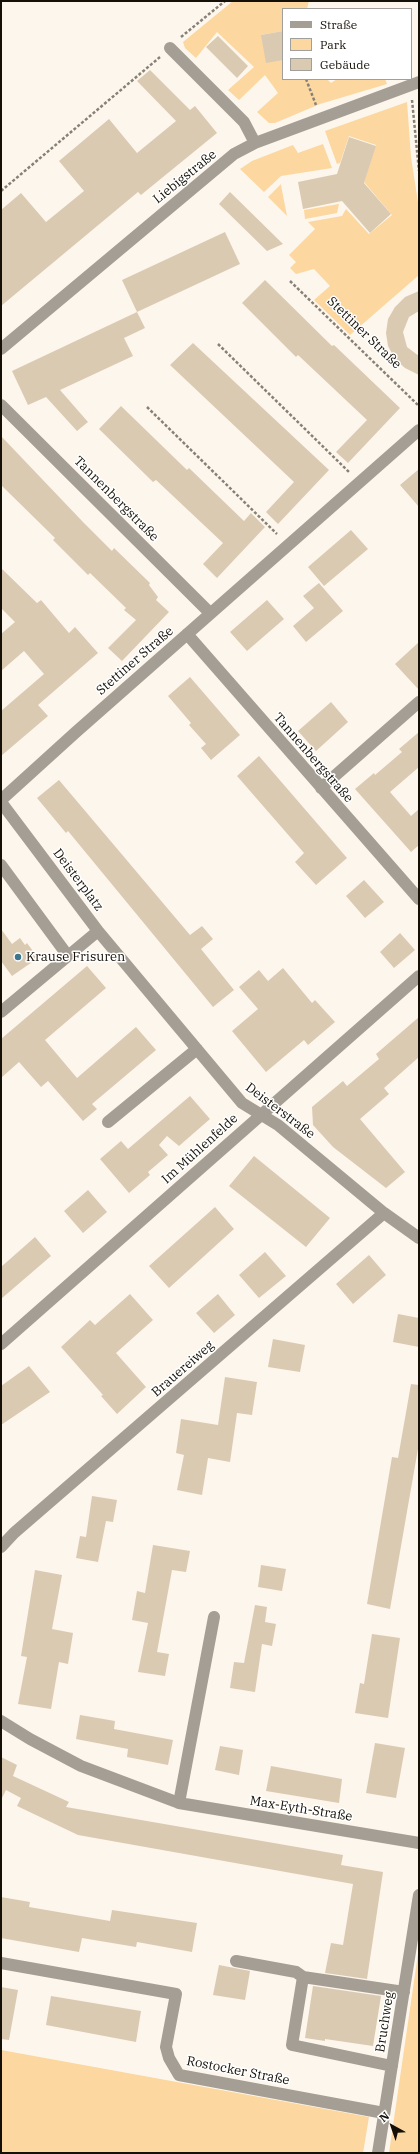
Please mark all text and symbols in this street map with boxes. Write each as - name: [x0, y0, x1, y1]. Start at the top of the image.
- legend: [282, 8, 412, 80]
- text: Straße: [320, 17, 357, 32]
- text: Park: [320, 37, 346, 52]
- text: Gebäude: [320, 57, 370, 72]
- street label: Liebigstraße: [150, 147, 220, 207]
- street label: Stettiner Straße: [324, 294, 404, 372]
- street label: Tannenbergstraße: [70, 453, 162, 545]
- street label: Stettiner Straße: [93, 623, 177, 699]
- street label: Tannenbergstraße: [270, 710, 356, 806]
- street label: Deisterplatz: [50, 846, 106, 914]
- place label: Krause Frisuren: [26, 949, 125, 965]
- marker: Krause Frisuren: [13, 952, 23, 962]
- street label: Deisterstraße: [242, 1080, 318, 1142]
- street label: Im Mühlenfelde: [159, 1111, 241, 1187]
- street label: Brauereiweg: [149, 1338, 217, 1400]
- street label: Max-Eyth-Straße: [249, 1793, 353, 1825]
- street label: Bruchweg: [372, 1990, 398, 2054]
- street label: Rostocker Straße: [185, 2053, 291, 2089]
- north arrow: [372, 2106, 412, 2146]
- text: N: [376, 2109, 392, 2125]

